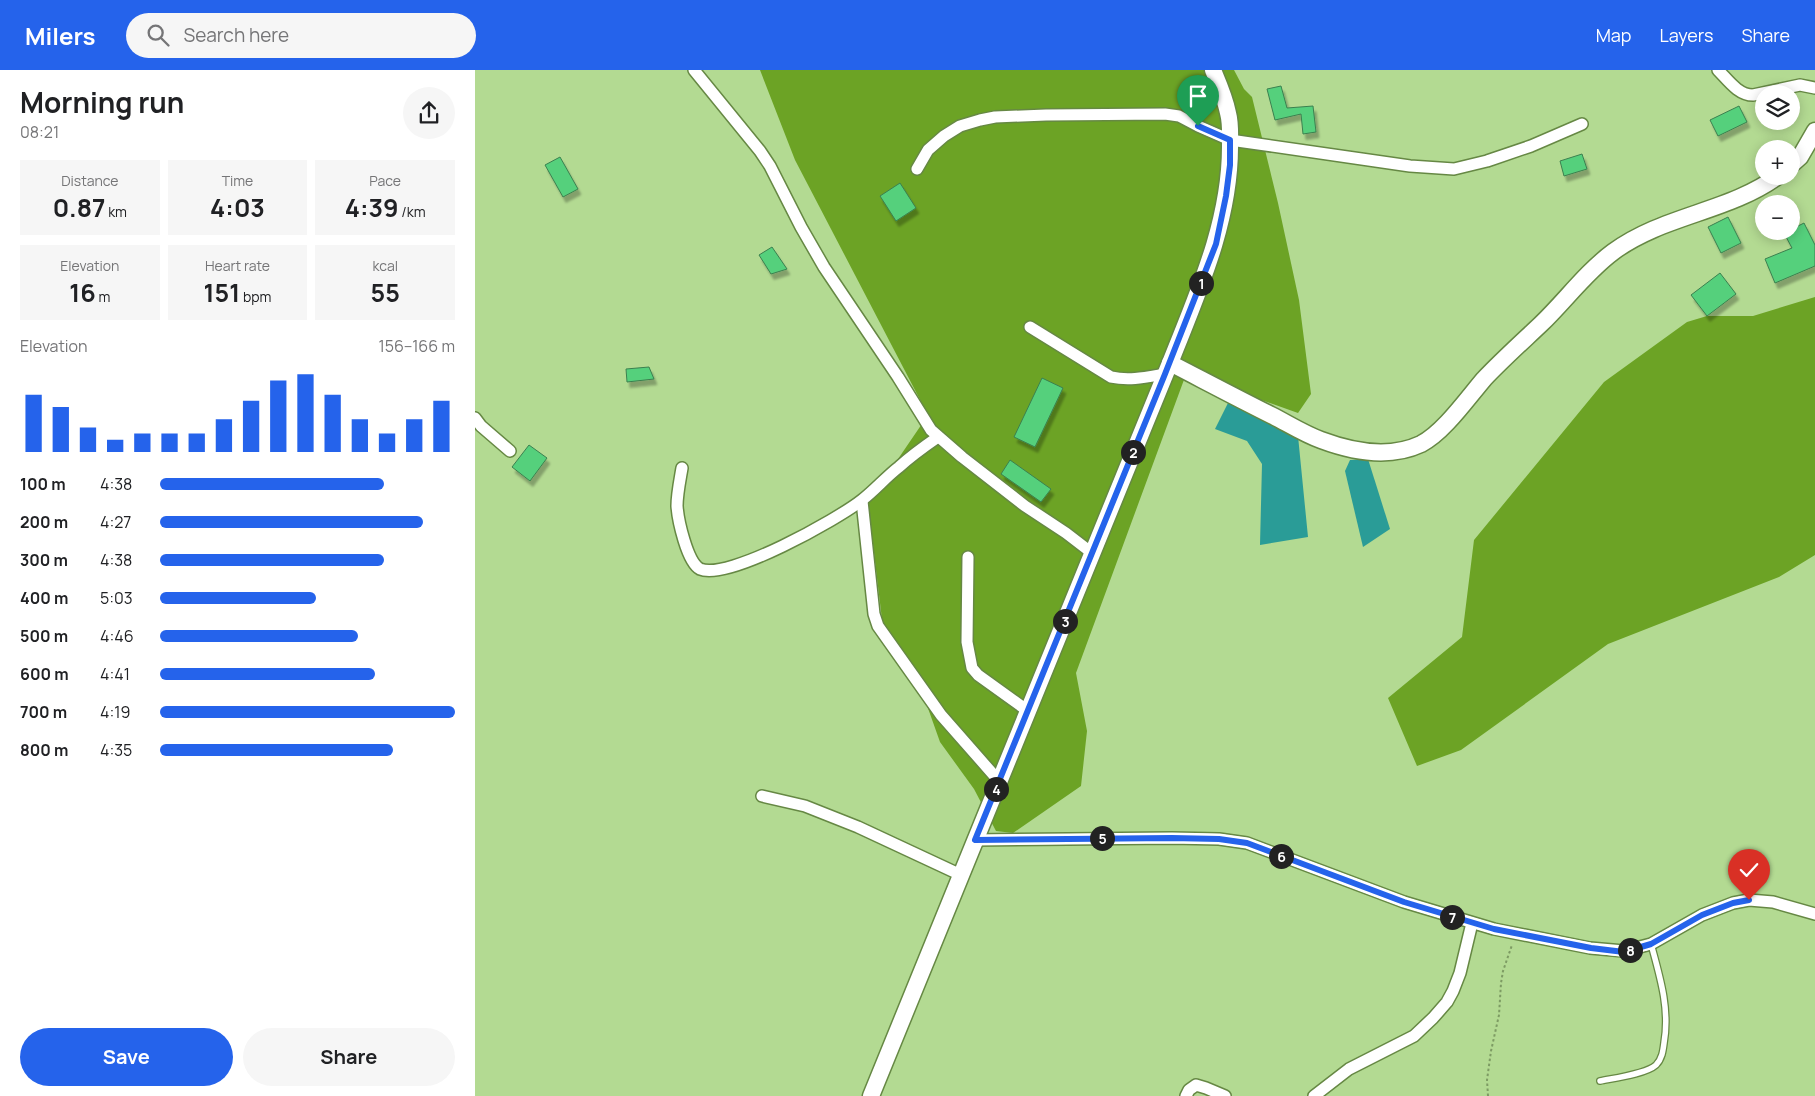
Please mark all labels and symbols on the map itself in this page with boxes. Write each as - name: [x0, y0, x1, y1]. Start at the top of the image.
- pin: [1177, 75, 1219, 126]
- pin: 1: [1189, 270, 1213, 296]
- pin: 2: [1121, 440, 1145, 464]
- pin: 3: [1053, 608, 1077, 634]
- pin: 4: [983, 776, 1009, 802]
- pin: 5: [1089, 826, 1115, 850]
- pin: 6: [1269, 844, 1293, 868]
- pin: [1728, 849, 1770, 900]
- pin: 7: [1439, 904, 1465, 930]
- pin: 8: [1617, 938, 1643, 962]

